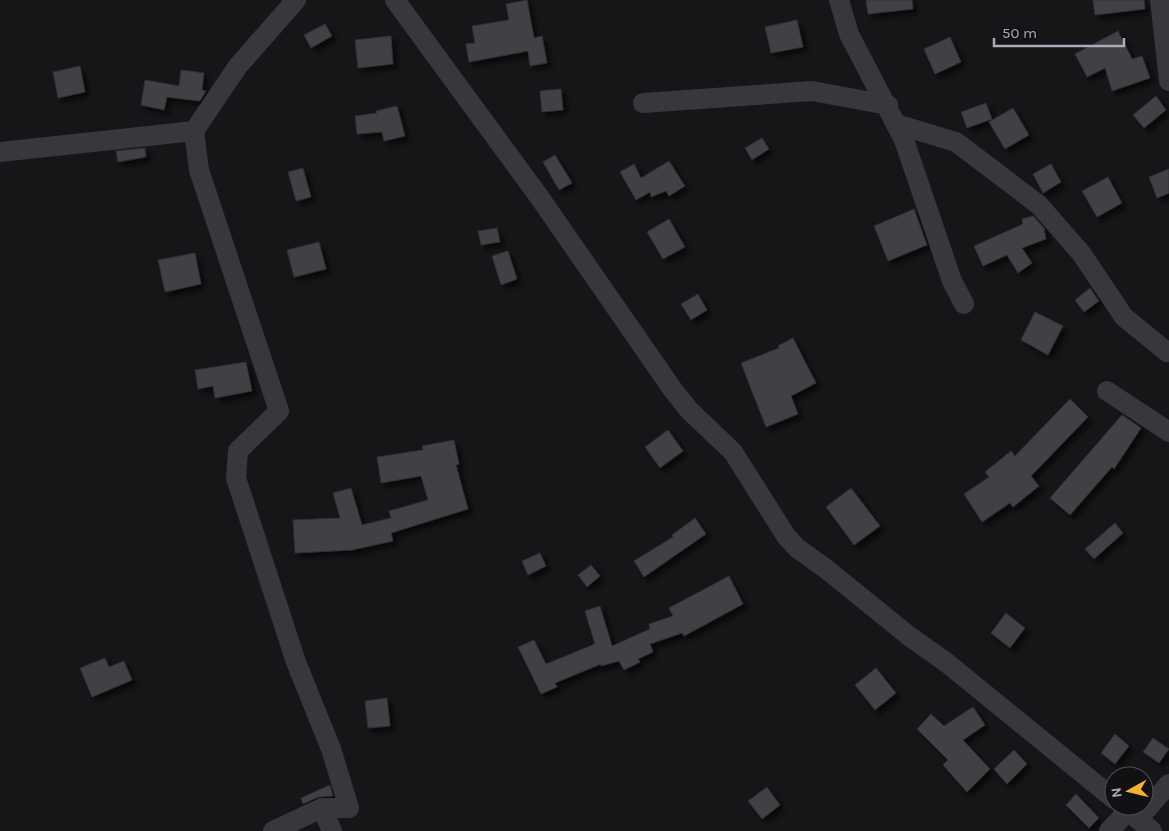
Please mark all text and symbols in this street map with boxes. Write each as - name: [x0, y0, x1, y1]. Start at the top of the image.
- scale bar: [994, 15, 1124, 47]
- text: 50 m: [1002, 24, 1037, 42]
- north arrow: [1104, 766, 1154, 816]
- text: N: [1108, 787, 1126, 799]

